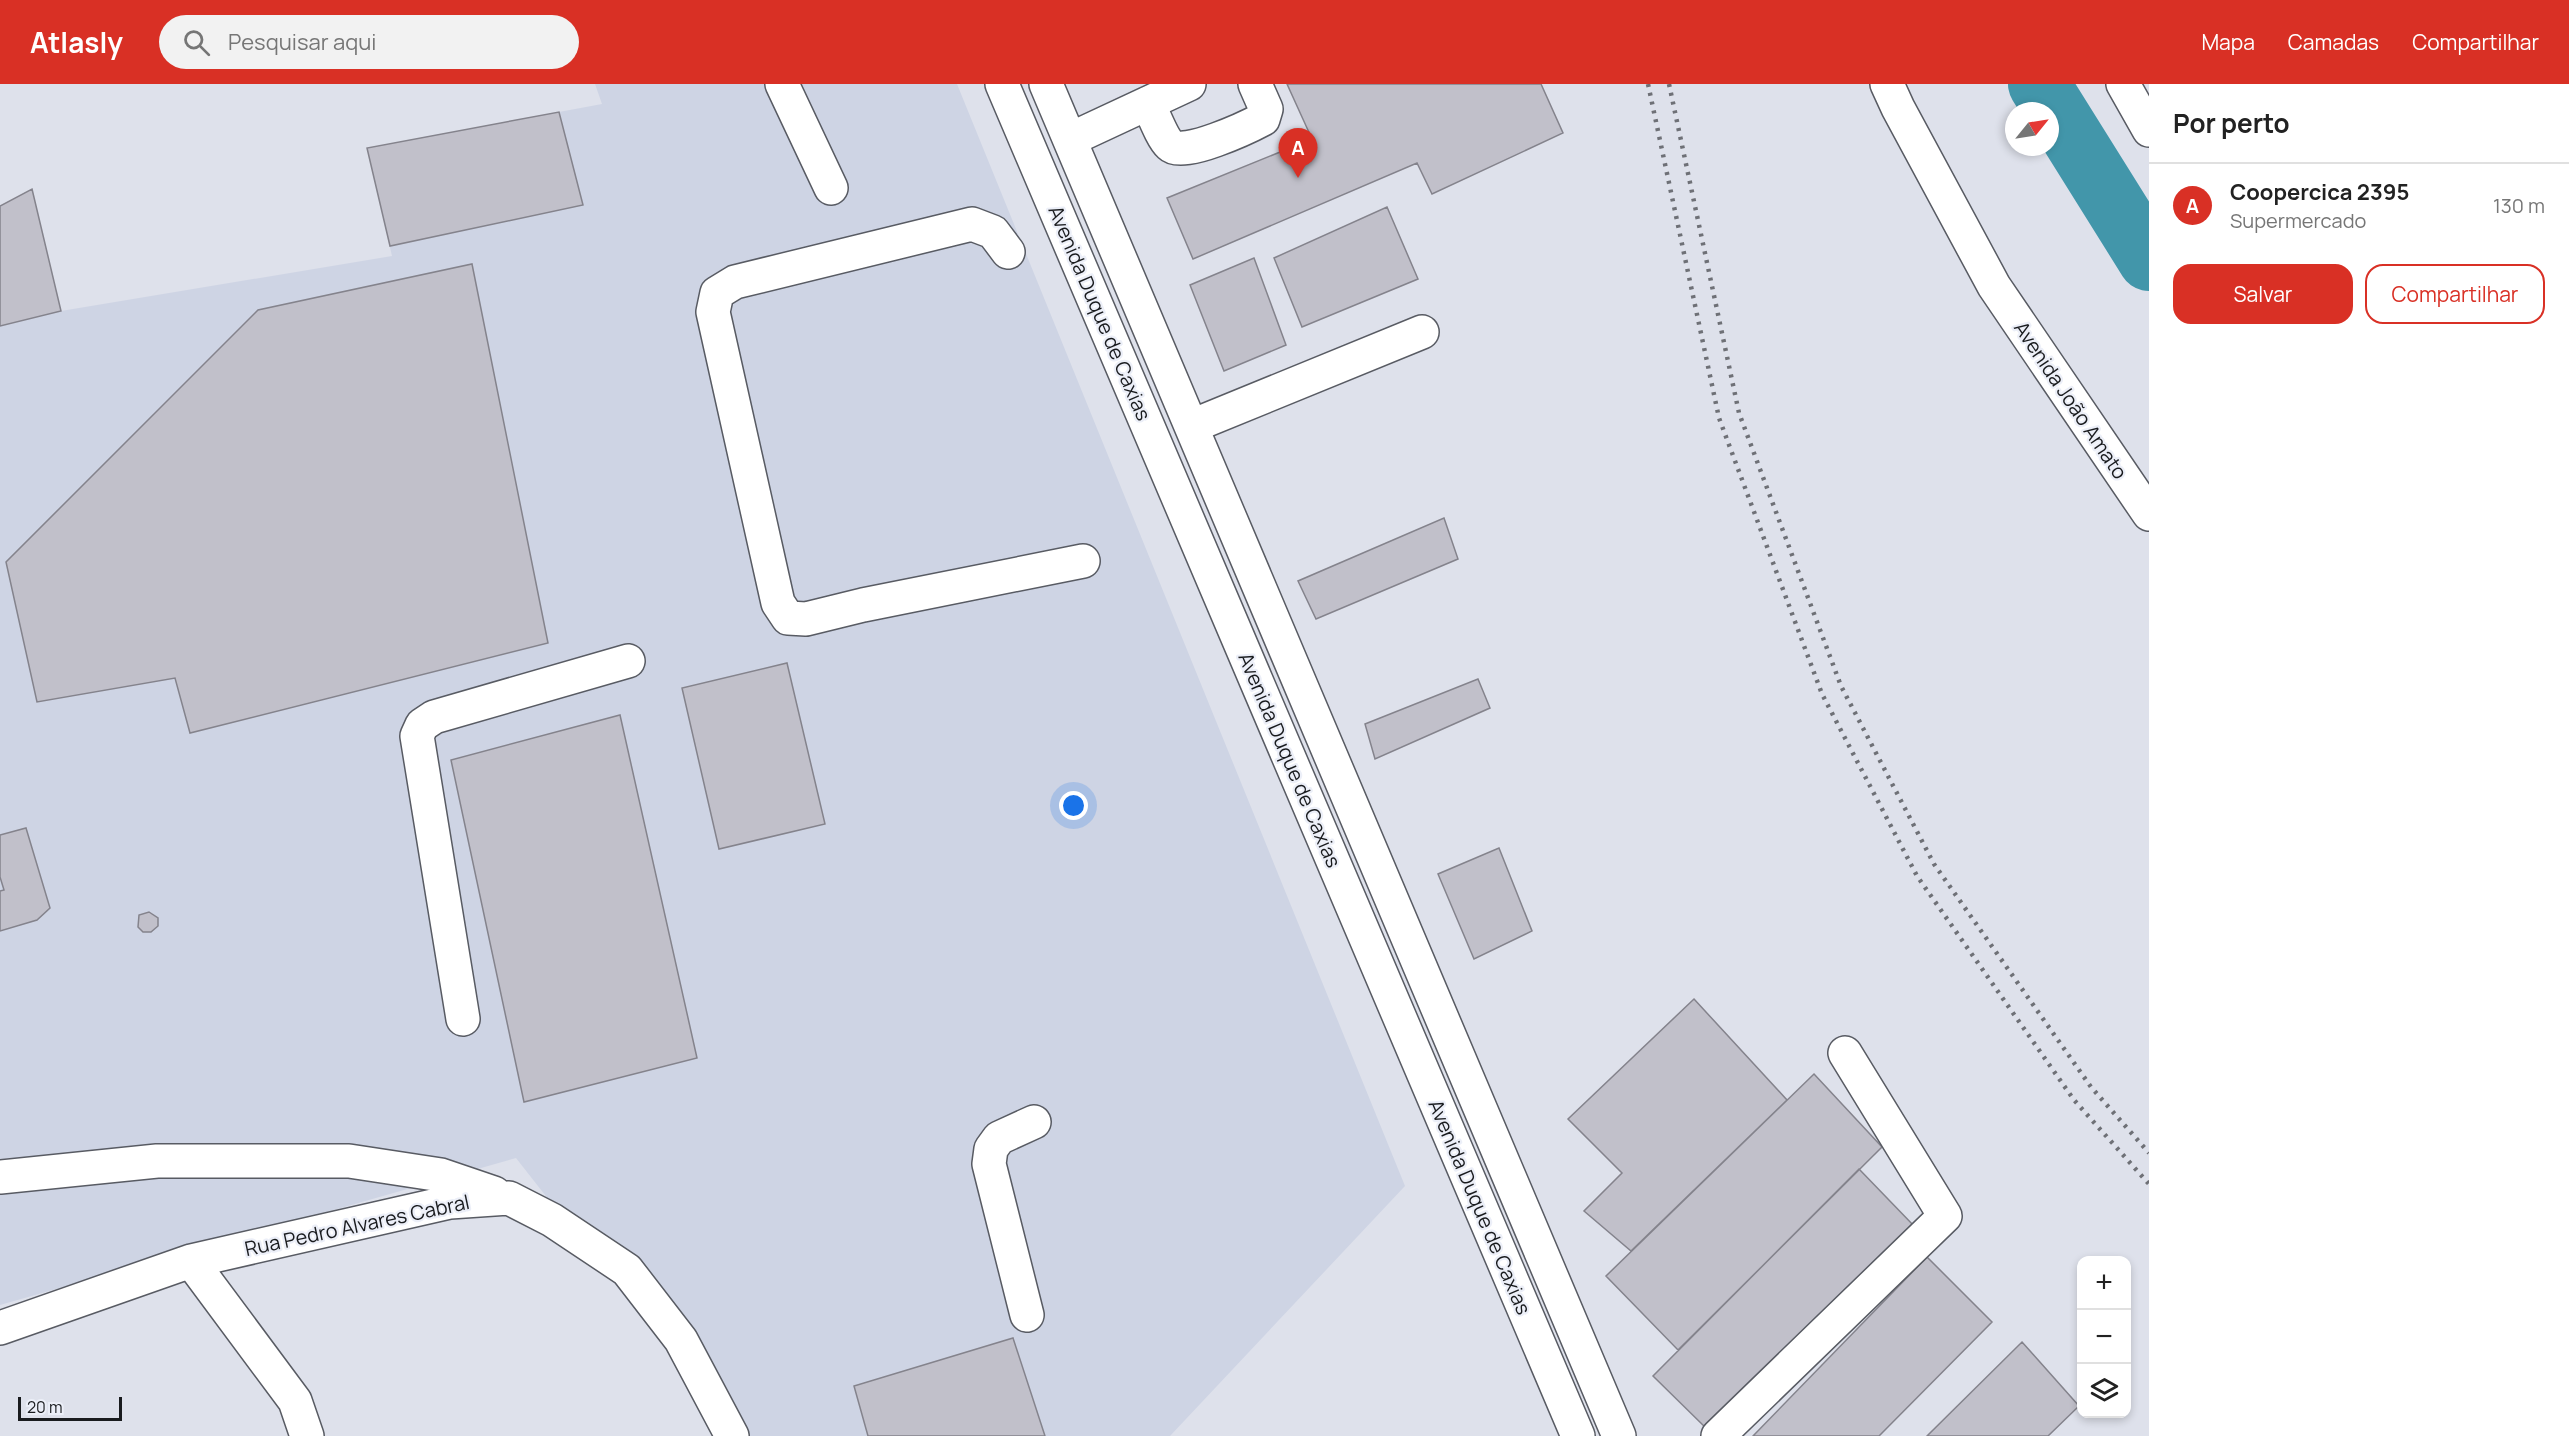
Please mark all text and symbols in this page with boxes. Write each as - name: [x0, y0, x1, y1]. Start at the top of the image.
- search box: [159, 15, 579, 69]
- text: Atlasly: [30, 23, 123, 61]
- icon: search: [180, 26, 213, 59]
- text: Pesquisar aqui: [228, 27, 376, 57]
- text: Mapa: [2201, 28, 2255, 56]
- text: Camadas: [2288, 28, 2379, 56]
- text: Compartilhar: [2412, 28, 2539, 56]
- north arrow: [2005, 102, 2059, 156]
- text: Por perto: [2173, 105, 2290, 141]
- pin: A: [1278, 128, 1318, 178]
- text: Coopercica 2395: [2230, 177, 2409, 207]
- text: A: [2186, 192, 2199, 219]
- text: 130 m: [2493, 192, 2545, 219]
- street label: Avenida Duque de Caxias: [1042, 201, 1158, 425]
- text: Supermercado: [2230, 207, 2366, 234]
- button: Salvar: [2173, 264, 2353, 324]
- button: Compartilhar: [2365, 264, 2545, 324]
- street label: Avenida João Amato: [2008, 316, 2134, 484]
- street label: Avenida Duque de Caxias: [1232, 648, 1348, 872]
- your location: [1059, 791, 1088, 820]
- street label: Avenida Duque de Caxias: [1422, 1095, 1538, 1319]
- street label: Rua Pedro Alvares Cabral: [242, 1188, 472, 1262]
- map controls: [2077, 1256, 2131, 1418]
- button: +: [2077, 1256, 2131, 1310]
- button: −: [2077, 1310, 2131, 1364]
- button: layers: [2077, 1364, 2131, 1418]
- scale bar: [18, 1394, 122, 1422]
- text: 20 m: [27, 1396, 63, 1418]

